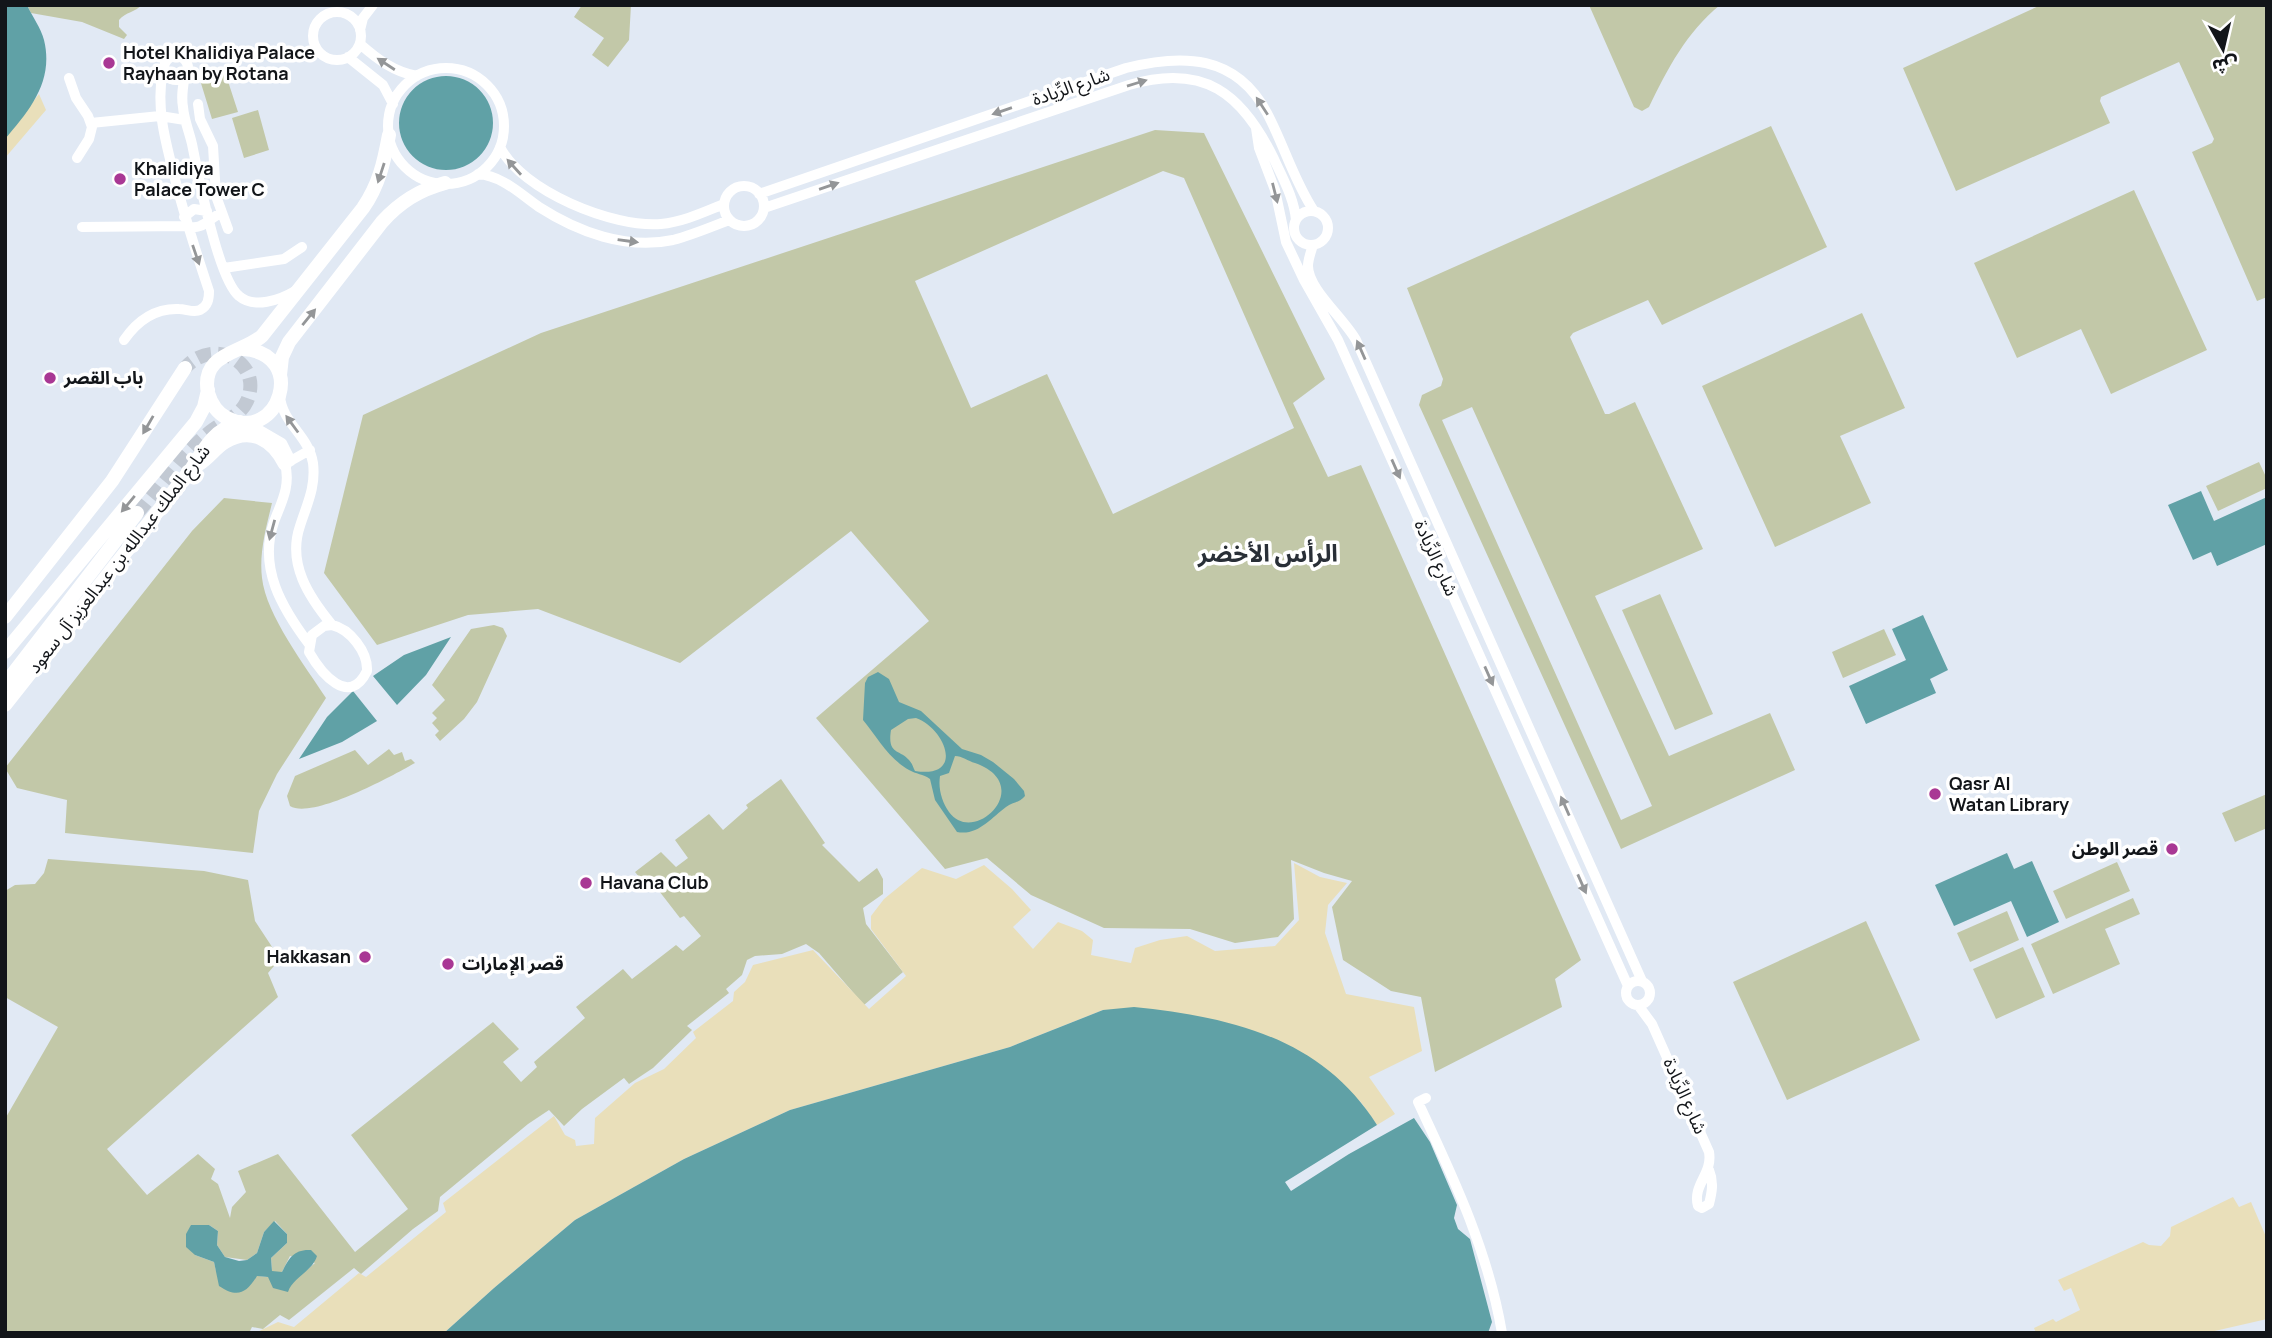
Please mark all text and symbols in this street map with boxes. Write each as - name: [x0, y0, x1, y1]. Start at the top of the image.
- north arrow: [2188, 14, 2258, 84]
- place label: Hotel Khalidiya Palace Rayhaan by Rotana: [123, 40, 315, 85]
- text: ش: [2211, 51, 2240, 81]
- marker: Hotel Khalidiya Palace Rayhaan by Rotana: [101, 55, 117, 71]
- one-way arrow: [377, 58, 396, 71]
- street label: شارع الرِّيادة: [1029, 62, 1114, 113]
- one-way arrow: [1127, 77, 1148, 87]
- one-way arrow: [1255, 96, 1268, 116]
- one-way arrow: [991, 106, 1012, 117]
- place label: Khalidiya Palace Tower C: [134, 156, 265, 201]
- one-way arrow: [507, 159, 523, 176]
- one-way arrow: [375, 163, 385, 184]
- marker: Khalidiya Palace Tower C: [112, 171, 128, 187]
- one-way arrow: [818, 180, 839, 191]
- one-way arrow: [1270, 182, 1281, 204]
- one-way arrow: [617, 236, 639, 247]
- one-way arrow: [191, 244, 202, 265]
- one-way arrow: [301, 309, 316, 327]
- one-way arrow: [1355, 340, 1366, 361]
- place label: باب القصر: [63, 365, 143, 389]
- marker: باب القصر: [42, 370, 58, 386]
- one-way arrow: [285, 415, 299, 433]
- one-way arrow: [142, 416, 154, 435]
- street label: شارع الملك عبدالله بن عبدالعزيز آل سعود: [21, 439, 217, 679]
- one-way arrow: [1391, 458, 1402, 479]
- one-way arrow: [121, 495, 136, 512]
- street label: شارع الرِّيادة: [1407, 516, 1464, 601]
- one-way arrow: [267, 520, 277, 541]
- district label: الرأس الأخضر: [1197, 536, 1338, 569]
- one-way arrow: [1483, 666, 1495, 686]
- place label: Qasr Al Watan Library: [1949, 771, 2069, 816]
- marker: Qasr Al Watan Library: [1927, 786, 1943, 802]
- one-way arrow: [1559, 796, 1571, 816]
- place label: قصر الوطن: [2072, 836, 2158, 860]
- marker: قصر الوطن: [2164, 841, 2180, 857]
- place label: Havana Club: [600, 870, 709, 894]
- one-way arrow: [1577, 873, 1588, 894]
- marker: Havana Club: [578, 875, 594, 891]
- place label: Hakkasan: [267, 944, 351, 968]
- marker: Hakkasan: [357, 949, 373, 965]
- place label: قصر الإمارات: [462, 951, 564, 976]
- marker: قصر الإمارات: [440, 956, 456, 972]
- street label: شارع الرِّيادة: [1656, 1054, 1713, 1139]

